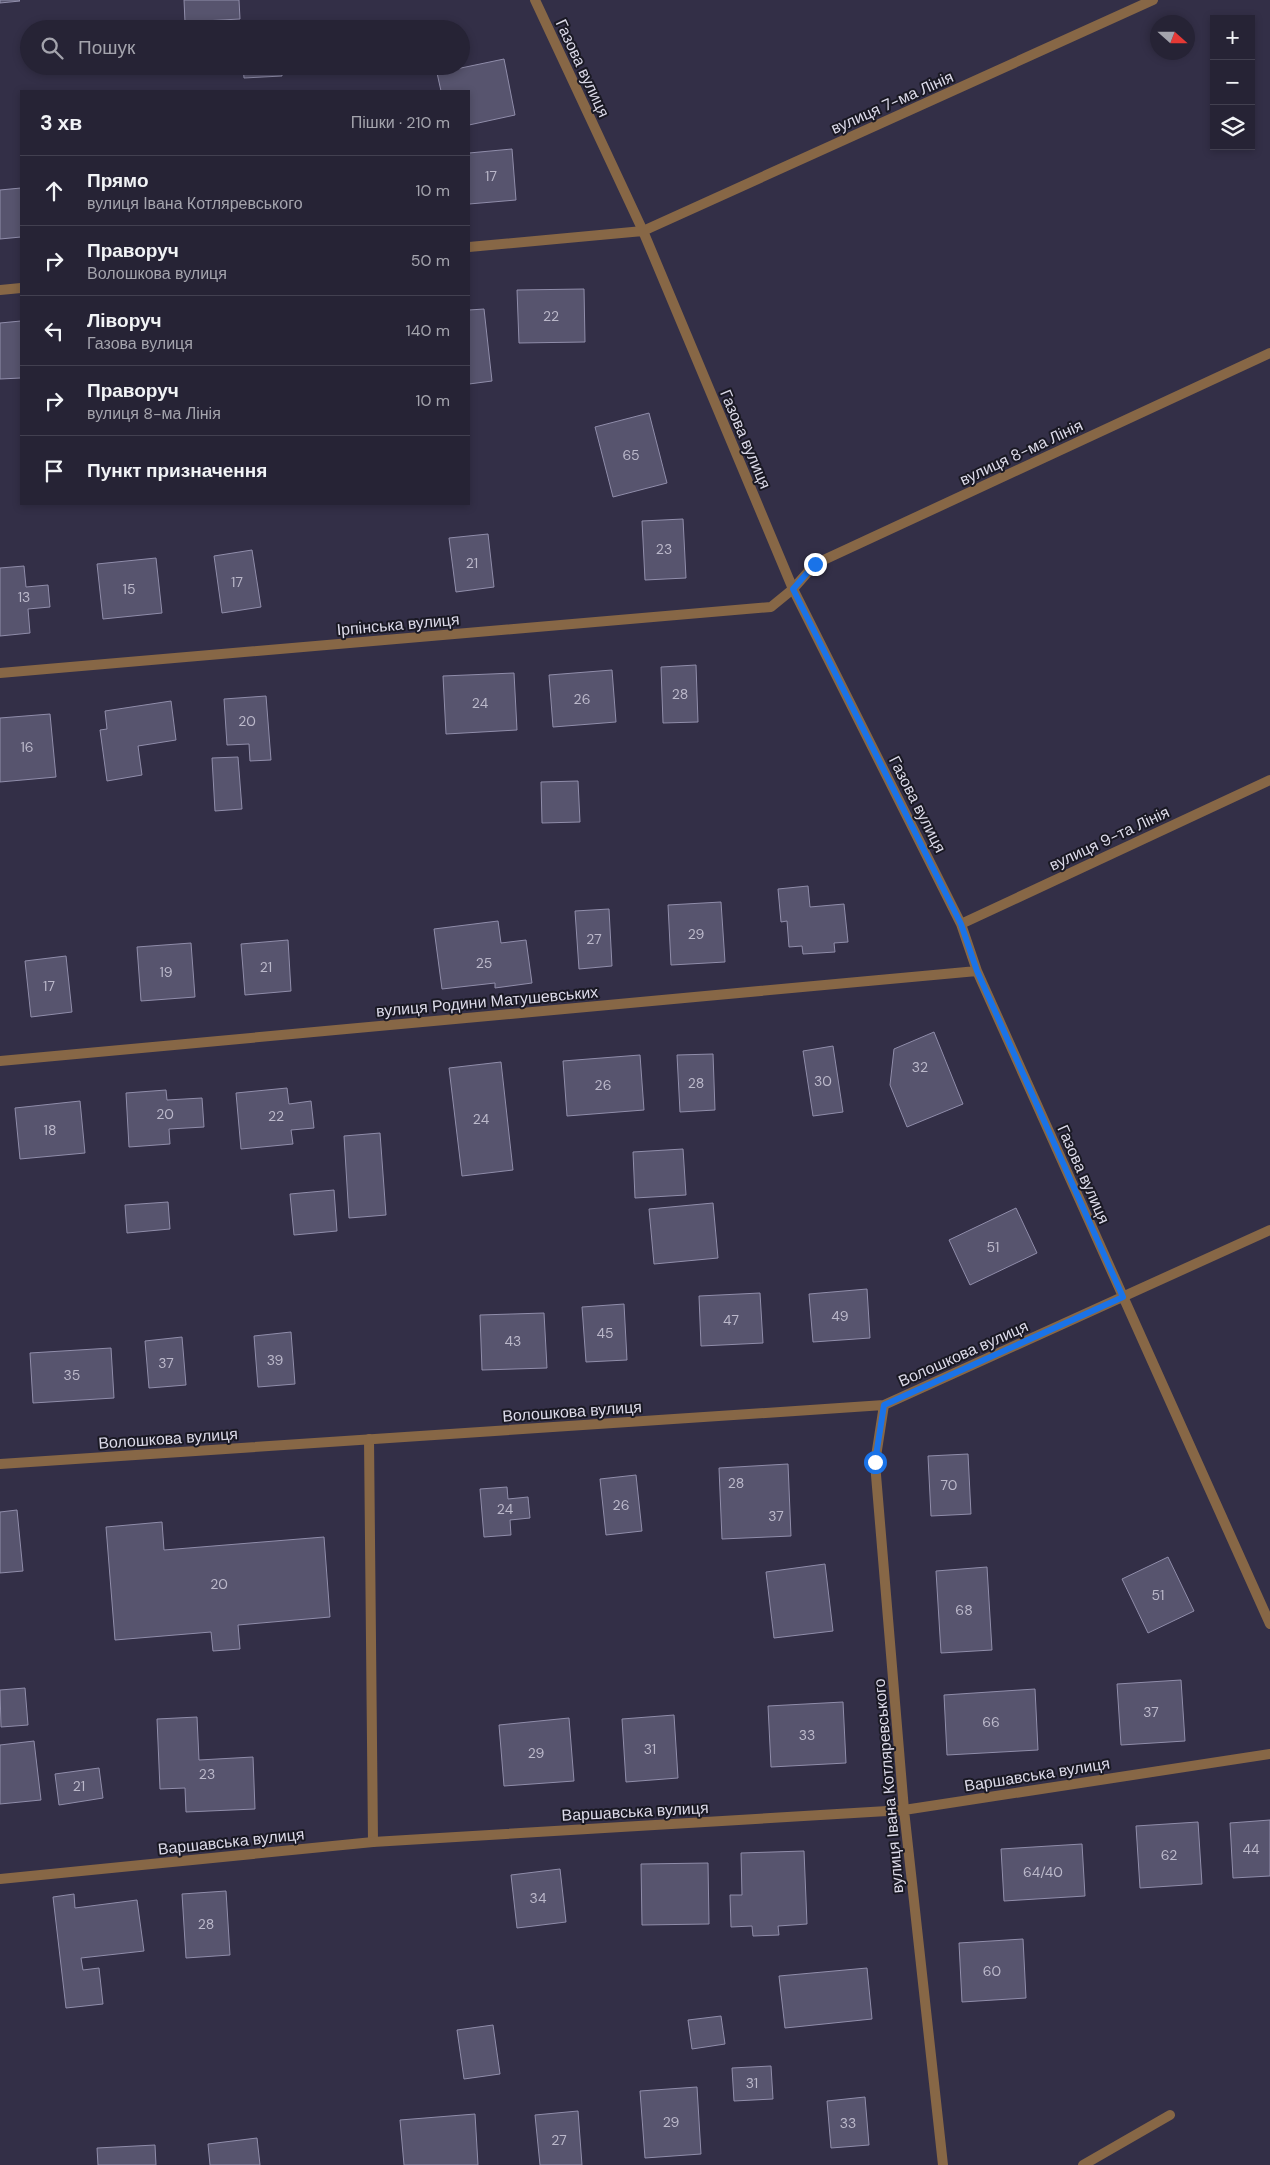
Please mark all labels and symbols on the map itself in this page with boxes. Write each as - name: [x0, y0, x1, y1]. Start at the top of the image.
- north arrow: [1150, 15, 1195, 60]
- street label: Газова вулиця: [551, 16, 614, 121]
- street label: вулиця 7-ма Лінія: [828, 66, 957, 139]
- house number: 17: [485, 167, 497, 185]
- house number: 22: [543, 307, 559, 325]
- street label: Газова вулиця: [715, 386, 776, 492]
- street label: вулиця 8-ма Лінія: [956, 415, 1086, 490]
- house number: 65: [622, 446, 640, 464]
- house number: 23: [656, 540, 672, 558]
- route end: [804, 553, 827, 576]
- house number: 21: [466, 554, 478, 572]
- house number: 17: [231, 573, 243, 591]
- house number: 15: [123, 580, 135, 598]
- house number: 13: [18, 588, 30, 606]
- street label: Ірпінська вулиця: [336, 609, 460, 640]
- house number: 28: [672, 685, 688, 703]
- house number: 26: [574, 690, 590, 708]
- house number: 24: [472, 694, 489, 712]
- house number: 20: [238, 712, 256, 730]
- house number: 16: [20, 738, 34, 756]
- street label: Газова вулиця: [884, 752, 951, 856]
- street label: вулиця 9-та Лінія: [1046, 801, 1173, 875]
- house number: 29: [688, 925, 705, 943]
- house number: 27: [586, 930, 602, 948]
- house number: 25: [476, 954, 492, 972]
- house number: 21: [260, 958, 272, 976]
- house number: 19: [159, 963, 173, 981]
- house number: 17: [43, 977, 55, 995]
- street label: вулиця Родини Матушевських: [375, 981, 599, 1022]
- house number: 32: [912, 1058, 928, 1076]
- house number: 30: [814, 1072, 832, 1090]
- house number: 28: [688, 1074, 704, 1092]
- house number: 26: [595, 1076, 611, 1094]
- house number: 20: [156, 1105, 174, 1123]
- house number: 22: [268, 1107, 284, 1125]
- house number: 24: [473, 1110, 490, 1128]
- house number: 18: [44, 1121, 56, 1139]
- street label: Газова вулиця: [1052, 1122, 1115, 1227]
- house number: 51: [987, 1238, 999, 1256]
- house number: 49: [831, 1307, 849, 1325]
- house number: 47: [723, 1311, 739, 1329]
- street label: Волошкова вулиця: [895, 1315, 1031, 1392]
- house number: 45: [596, 1324, 614, 1342]
- house number: 43: [505, 1332, 521, 1350]
- house number: 39: [267, 1351, 284, 1369]
- house number: 37: [158, 1354, 174, 1372]
- house number: 35: [64, 1366, 80, 1384]
- street label: Волошкова вулиця: [502, 1396, 643, 1427]
- street label: Волошкова вулиця: [98, 1423, 239, 1454]
- route start: [864, 1451, 887, 1474]
- house number: 28: [728, 1474, 744, 1492]
- house number: 70: [941, 1476, 957, 1494]
- house number: 26: [613, 1496, 629, 1514]
- house number: 24: [497, 1500, 514, 1518]
- house number: 37: [768, 1507, 784, 1525]
- house number: 20: [210, 1575, 228, 1593]
- house number: 51: [1152, 1586, 1164, 1604]
- house number: 68: [955, 1601, 973, 1619]
- street label: вулиця Івана Котляревського: [869, 1678, 908, 1894]
- house number: 37: [1143, 1703, 1159, 1721]
- house number: 66: [982, 1713, 1000, 1731]
- house number: 33: [799, 1726, 815, 1744]
- house number: 31: [644, 1740, 656, 1758]
- house number: 29: [528, 1744, 545, 1762]
- street label: Варшавська вулиця: [963, 1753, 1111, 1796]
- house number: 23: [199, 1765, 215, 1783]
- house number: 21: [73, 1777, 85, 1795]
- street label: Варшавська вулиця: [561, 1797, 709, 1826]
- street label: Варшавська вулиця: [157, 1823, 305, 1860]
- house number: 44: [1243, 1840, 1260, 1858]
- house number: 62: [1161, 1846, 1177, 1864]
- house number: 64/40: [1023, 1863, 1063, 1881]
- house number: 34: [530, 1889, 547, 1907]
- house number: 28: [198, 1915, 214, 1933]
- house number: 60: [983, 1962, 1001, 1980]
- house number: 31: [746, 2074, 758, 2092]
- house number: 29: [663, 2113, 680, 2131]
- house number: 33: [840, 2114, 856, 2132]
- house number: 27: [551, 2131, 567, 2149]

